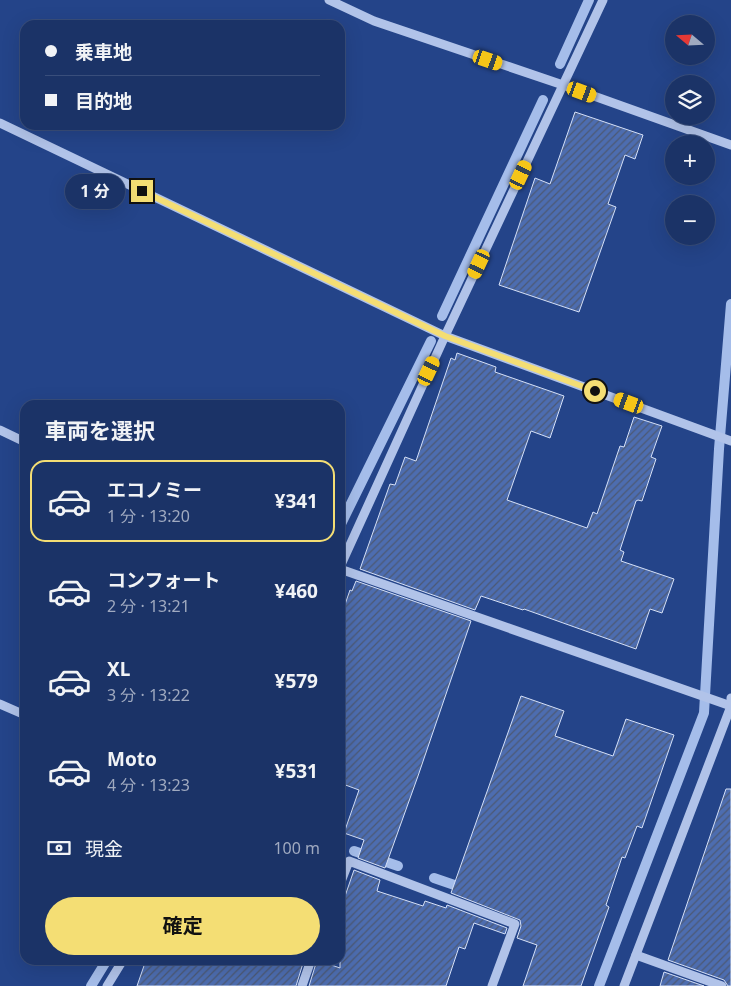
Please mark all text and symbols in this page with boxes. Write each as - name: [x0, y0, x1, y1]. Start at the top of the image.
- north arrow: [665, 15, 715, 65]
- map controls: [665, 15, 715, 245]
- text: 乗車地: [75, 39, 132, 65]
- car: [471, 48, 504, 72]
- button: layers: [665, 75, 715, 125]
- car: [565, 80, 598, 104]
- text: 目的地: [75, 88, 132, 114]
- button: +: [665, 135, 715, 185]
- car: [507, 158, 534, 192]
- callout: 1 分: [64, 174, 124, 208]
- text: 1 分: [80, 180, 110, 202]
- route end: [131, 180, 153, 202]
- button: −: [665, 195, 715, 245]
- car: [465, 247, 492, 281]
- car: [415, 354, 442, 388]
- route start: [584, 380, 606, 402]
- car: [612, 391, 645, 415]
- text: 車両を選択: [45, 415, 155, 445]
- text: エコノミー: [107, 477, 202, 503]
- icon: car: [47, 479, 92, 524]
- text: ¥341: [275, 488, 318, 514]
- text: 1 分 · 13:20: [107, 505, 190, 527]
- text: コンフォート: [107, 567, 220, 593]
- icon: car: [47, 569, 92, 614]
- text: ¥460: [275, 578, 318, 604]
- text: 2 分 · 13:21: [107, 595, 190, 617]
- text: XL: [107, 656, 130, 682]
- icon: car: [47, 659, 92, 704]
- text: ¥579: [275, 668, 318, 694]
- text: 3 分 · 13:22: [107, 684, 190, 706]
- text: Moto: [107, 746, 157, 772]
- icon: car: [47, 749, 92, 794]
- text: ¥531: [275, 758, 318, 784]
- text: 4 分 · 13:23: [107, 774, 190, 796]
- icon: cash: [45, 834, 73, 862]
- text: 現金: [85, 836, 123, 862]
- text: 100 m: [273, 837, 320, 859]
- button: 確定: [45, 897, 320, 955]

